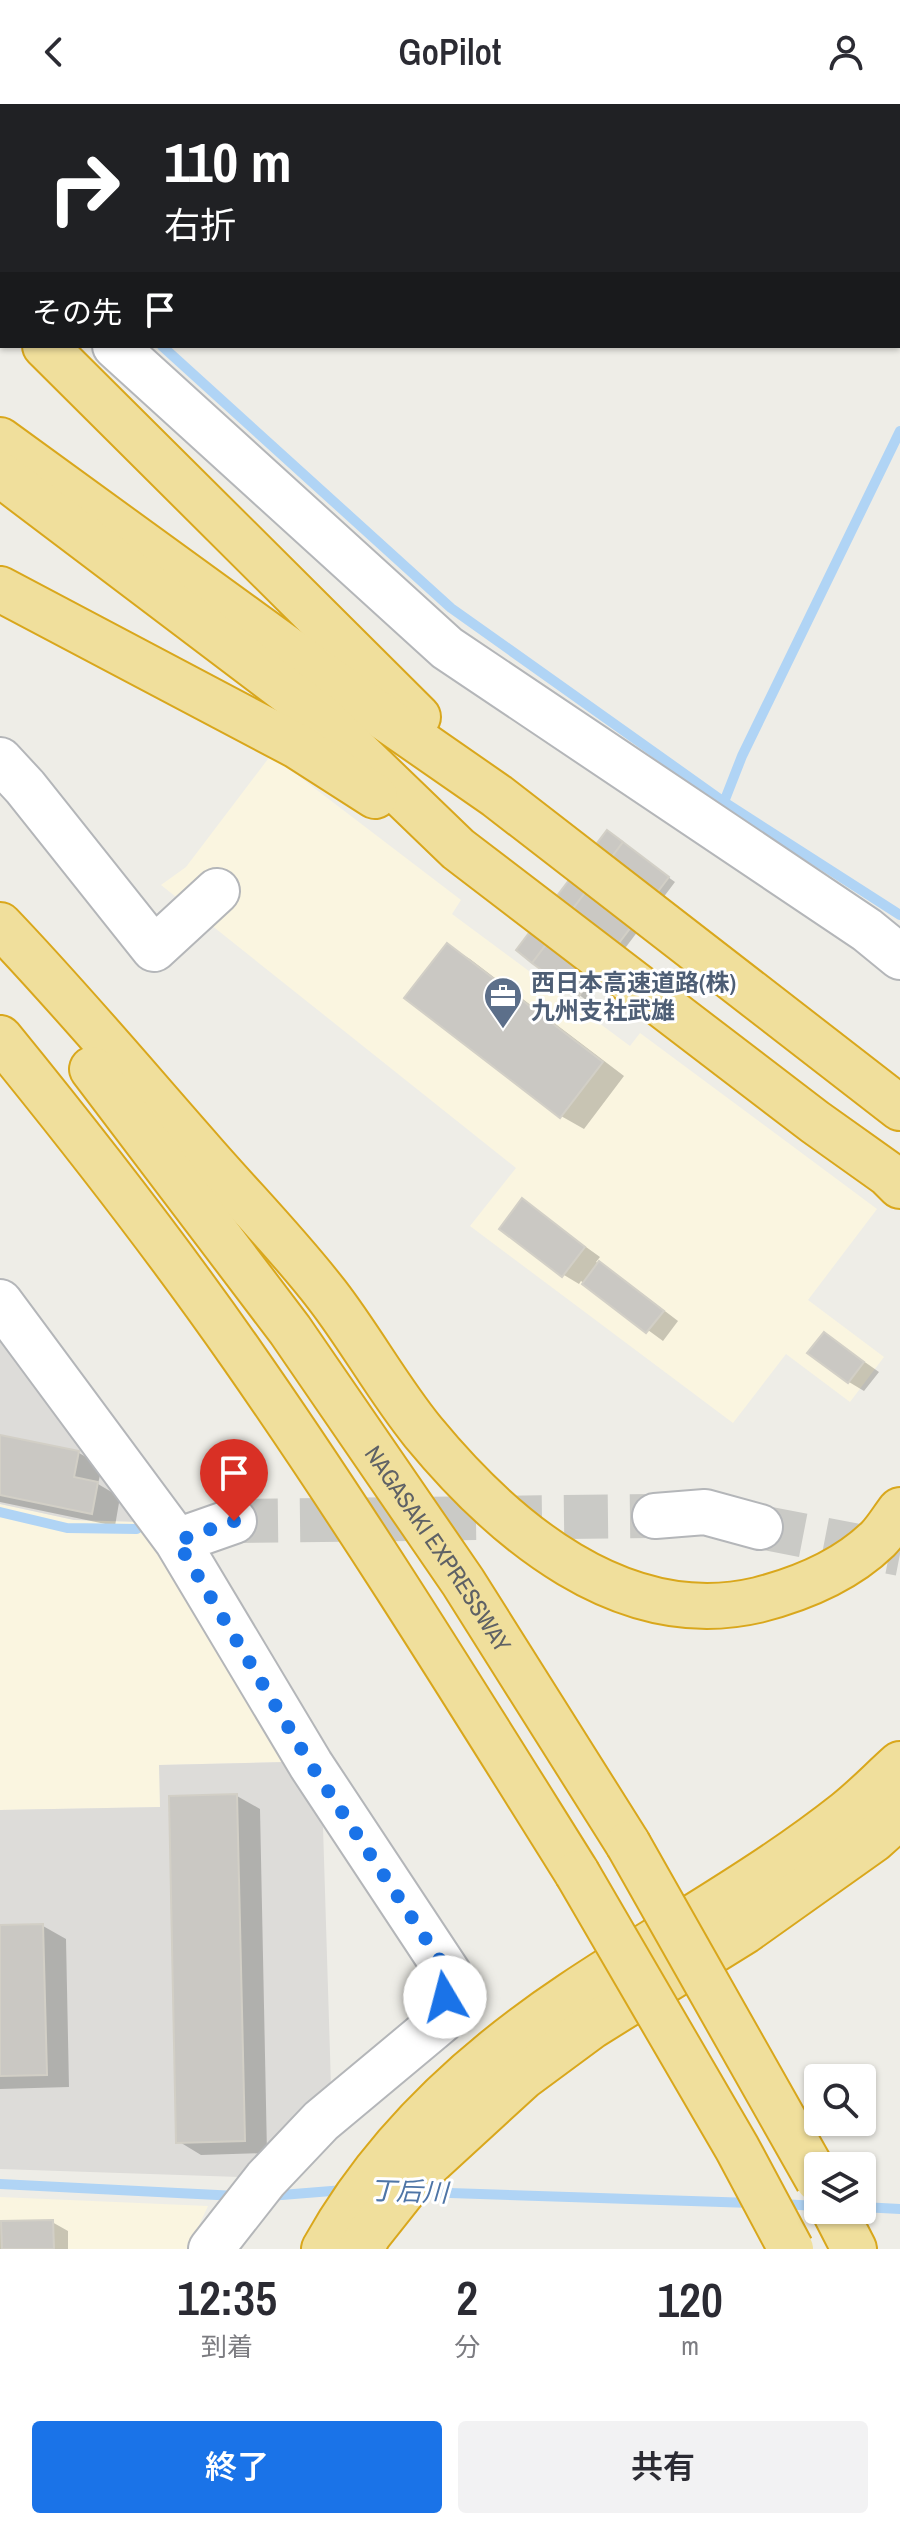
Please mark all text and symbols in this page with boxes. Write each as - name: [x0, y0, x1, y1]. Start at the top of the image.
- text: GoPilot: [399, 28, 501, 76]
- icon: back: [32, 30, 76, 74]
- icon: person: [824, 30, 868, 74]
- text: 110 m: [164, 124, 292, 199]
- icon: right: [32, 136, 136, 240]
- text: 右折: [164, 201, 236, 249]
- icon: arrive: [138, 288, 182, 332]
- text: その先: [32, 292, 122, 332]
- place label: 西日本高速道路(株) 九州支社武雄: [531, 966, 736, 1026]
- office icon: 西日本高速道路(株) 九州支社武雄: [482, 975, 524, 1030]
- pin: [200, 1439, 268, 1521]
- street label: NAGASAKI EXPRESSWAY: [358, 1439, 519, 1658]
- icon: arrive: [212, 1451, 256, 1495]
- position arrow: [403, 1955, 487, 2039]
- map controls: [804, 2064, 876, 2224]
- button: search: [804, 2064, 876, 2136]
- button: layers: [804, 2152, 876, 2224]
- water label: 丁后川: [369, 2172, 452, 2210]
- text: 12:35: [177, 2265, 277, 2330]
- text: 2: [456, 2265, 478, 2330]
- text: 120: [657, 2267, 723, 2332]
- text: m: [681, 2328, 699, 2363]
- text: 到着: [201, 2329, 253, 2364]
- text: 分: [454, 2329, 480, 2364]
- button: 終了: [32, 2421, 442, 2513]
- button: 共有: [458, 2421, 868, 2513]

